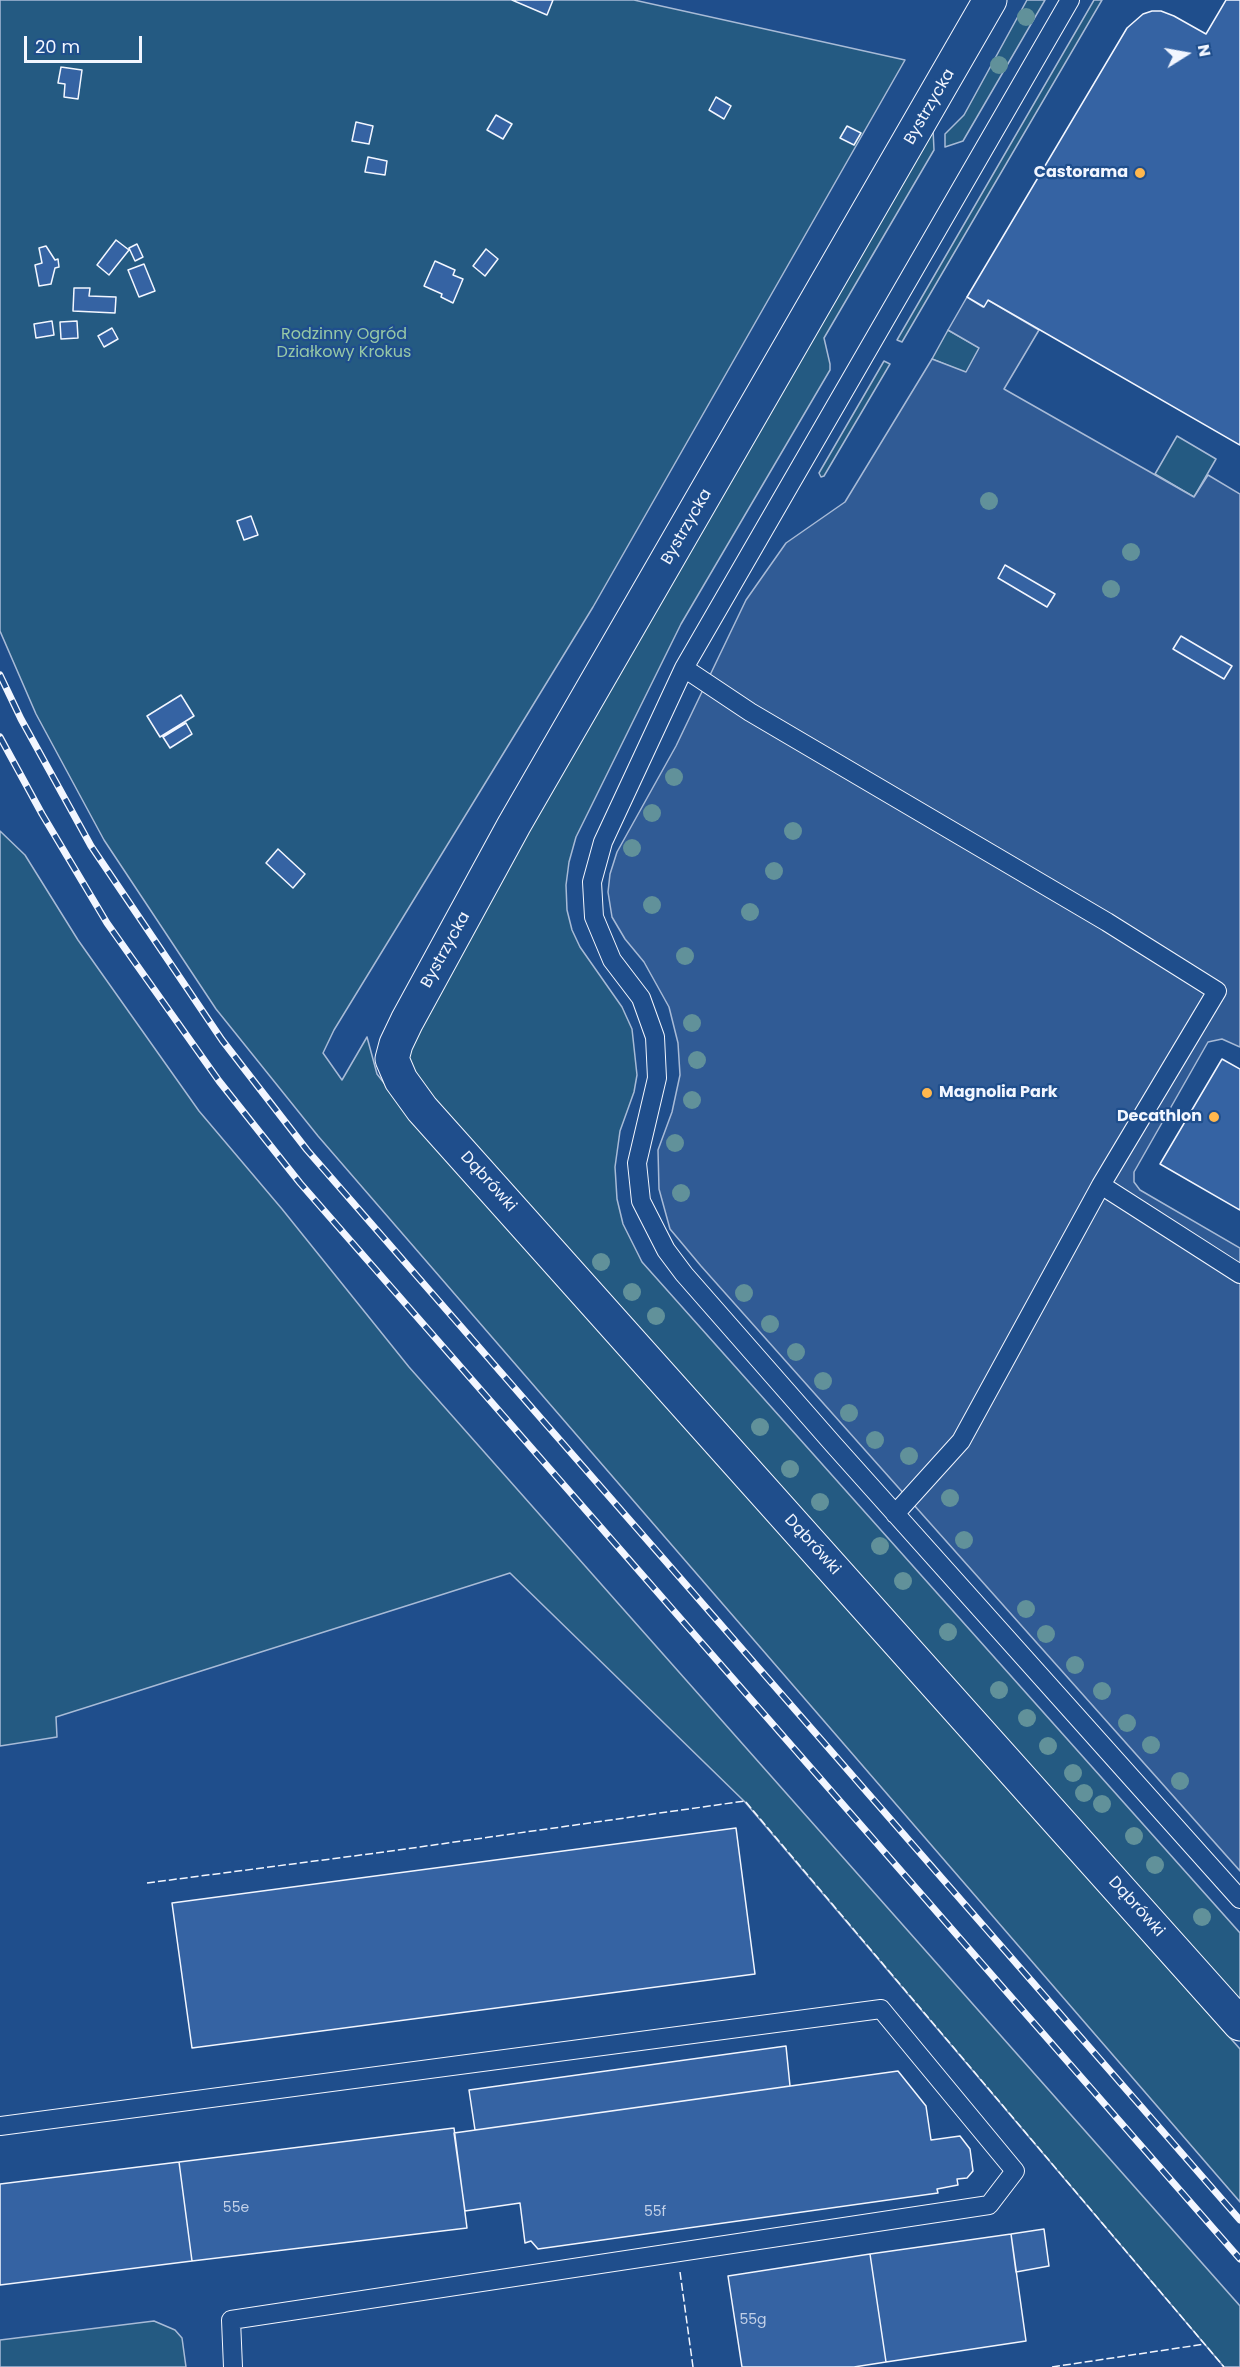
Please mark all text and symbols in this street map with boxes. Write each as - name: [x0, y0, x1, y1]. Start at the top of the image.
- scale bar: [27, 24, 146, 62]
- north arrow: [1156, 24, 1216, 84]
- text: 20 m: [35, 34, 80, 59]
- text: N: [1192, 42, 1217, 59]
- street label: Bystrzycka: [901, 66, 959, 148]
- place label: Castorama: [1034, 163, 1128, 183]
- marker: Castorama: [1133, 166, 1147, 180]
- park label: Rodzinny Ogród Działkowy Krokus: [277, 325, 411, 363]
- street label: Bystrzycka: [658, 486, 716, 568]
- street label: Bystrzycka: [417, 909, 475, 991]
- place label: Magnolia Park: [939, 1083, 1058, 1103]
- marker: Magnolia Park: [920, 1086, 934, 1100]
- place label: Decathlon: [1117, 1107, 1202, 1127]
- marker: Decathlon: [1207, 1110, 1221, 1124]
- street label: Dąbrówki: [456, 1148, 520, 1216]
- street label: Dąbrówki: [780, 1511, 844, 1579]
- street label: Dąbrówki: [1104, 1873, 1168, 1941]
- house number: 55e: [223, 2200, 249, 2216]
- house number: 55f: [644, 2204, 666, 2220]
- house number: 55g: [739, 2312, 767, 2328]

